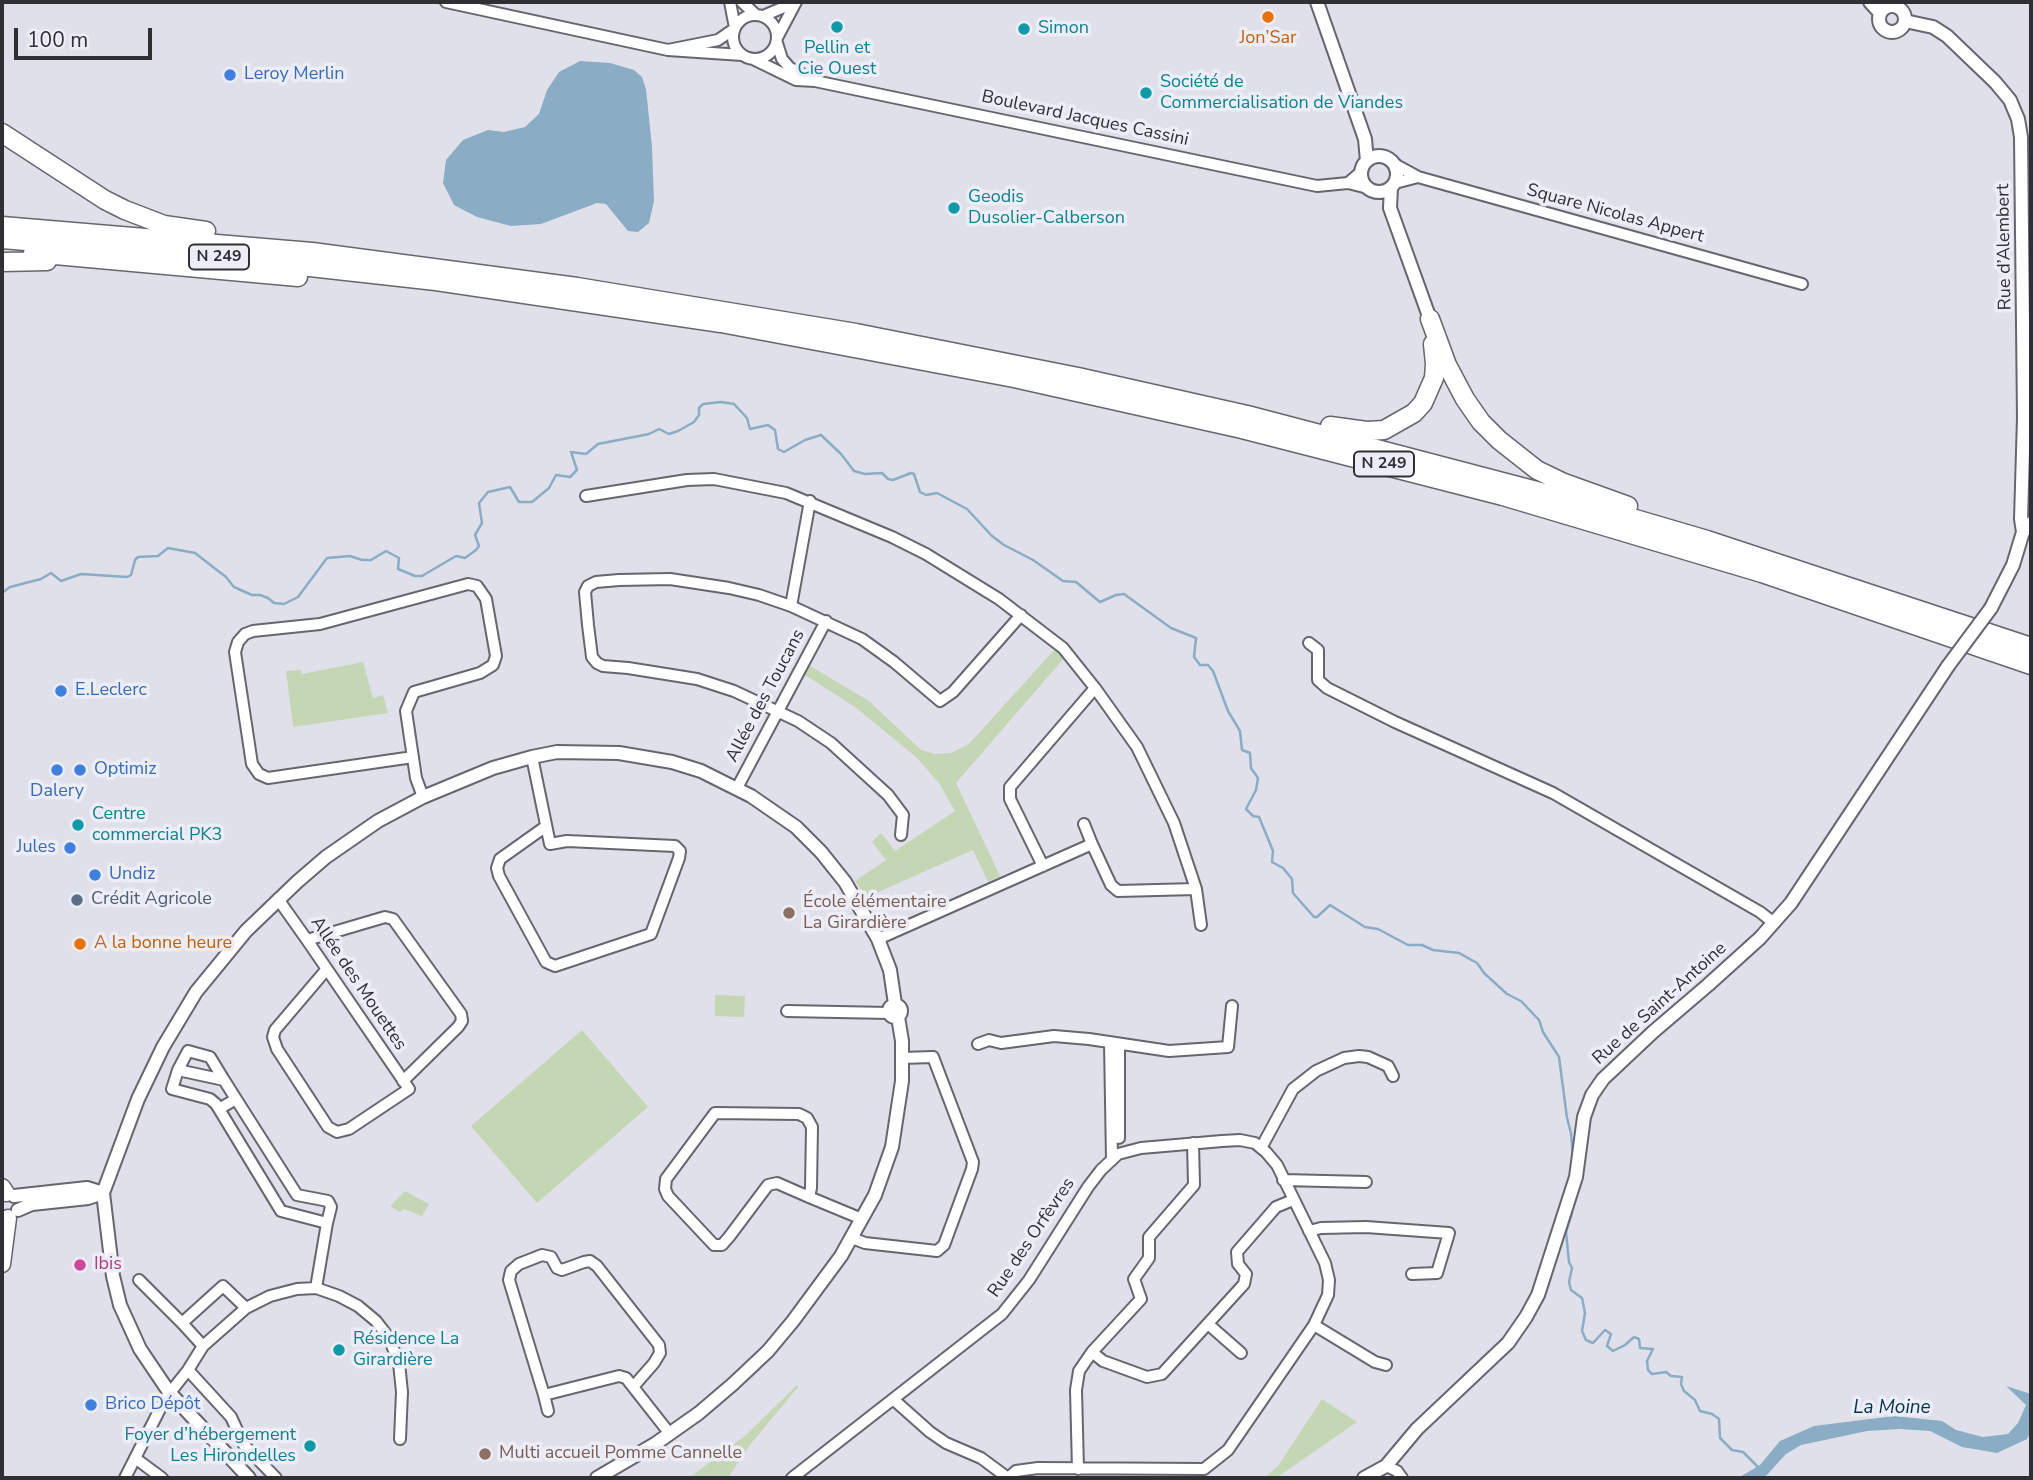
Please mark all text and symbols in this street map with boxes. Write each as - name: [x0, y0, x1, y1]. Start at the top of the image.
- marker: Jon’Sar: [1260, 9, 1276, 25]
- scale bar: [18, 14, 156, 58]
- place label: Simon: [1038, 18, 1089, 40]
- marker: Pellin et Cie Ouest: [829, 19, 845, 35]
- marker: Simon: [1016, 21, 1032, 37]
- text: 100 m: [27, 26, 88, 54]
- place label: Jon’Sar: [1240, 28, 1296, 50]
- place label: Pellin et Cie Ouest: [798, 38, 876, 80]
- place label: Leroy Merlin: [244, 64, 344, 86]
- marker: Leroy Merlin: [222, 67, 238, 83]
- place label: Société de Commercialisation de Viandes: [1160, 72, 1403, 114]
- marker: Société de Commercialisation de Viandes: [1138, 85, 1154, 101]
- street label: Boulevard Jacques Cassini: [979, 86, 1191, 152]
- street label: Square Nicolas Appert: [1524, 180, 1706, 248]
- street label: Rue d’Alembert: [1993, 184, 2017, 310]
- place label: Geodis Dusolier-Calberson: [968, 187, 1125, 230]
- marker: Geodis Dusolier-Calberson: [946, 200, 962, 216]
- road number: N 249: [189, 244, 249, 270]
- road number: N 249: [1354, 452, 1414, 477]
- street label: Allée des Toucans: [722, 626, 810, 766]
- place label: E.Leclerc: [75, 680, 147, 702]
- marker: E.Leclerc: [53, 683, 69, 699]
- place label: Optimiz: [94, 759, 157, 781]
- marker: Dalery: [49, 762, 65, 778]
- marker: Optimiz: [72, 762, 88, 778]
- place label: Dalery: [30, 781, 84, 803]
- place label: Centre commercial PK3: [92, 804, 222, 846]
- marker: Centre commercial PK3: [70, 817, 86, 833]
- place label: Jules: [17, 837, 56, 859]
- marker: Jules: [62, 840, 78, 856]
- place label: Undiz: [109, 864, 155, 886]
- marker: Undiz: [87, 867, 103, 883]
- place label: Crédit Agricole: [91, 889, 212, 911]
- marker: Crédit Agricole: [69, 892, 85, 908]
- place label: École élémentaire La Girardière: [803, 892, 947, 934]
- marker: École élémentaire La Girardière: [781, 905, 797, 921]
- street label: Allée des Mouettes: [305, 913, 411, 1055]
- place label: A la bonne heure: [94, 933, 232, 955]
- marker: A la bonne heure: [72, 936, 88, 952]
- street label: Rue de Saint-Antoine: [1588, 938, 1732, 1070]
- street label: Rue des Orfèvres: [984, 1174, 1080, 1302]
- place label: Ibis: [94, 1254, 122, 1276]
- marker: Ibis: [72, 1257, 88, 1273]
- place label: Résidence La Girardière: [353, 1329, 459, 1372]
- marker: Résidence La Girardière: [331, 1342, 347, 1358]
- place label: Brico Dépôt: [105, 1394, 200, 1416]
- marker: Brico Dépôt: [83, 1397, 99, 1413]
- water label: La Moine: [1853, 1397, 1931, 1419]
- place label: Foyer d’hébergement Les Hirondelles: [124, 1425, 296, 1468]
- marker: Foyer d’hébergement Les Hirondelles: [302, 1438, 318, 1454]
- place label: Multi accueil Pomme Cannelle: [499, 1443, 742, 1465]
- marker: Multi accueil Pomme Cannelle: [477, 1446, 493, 1462]

